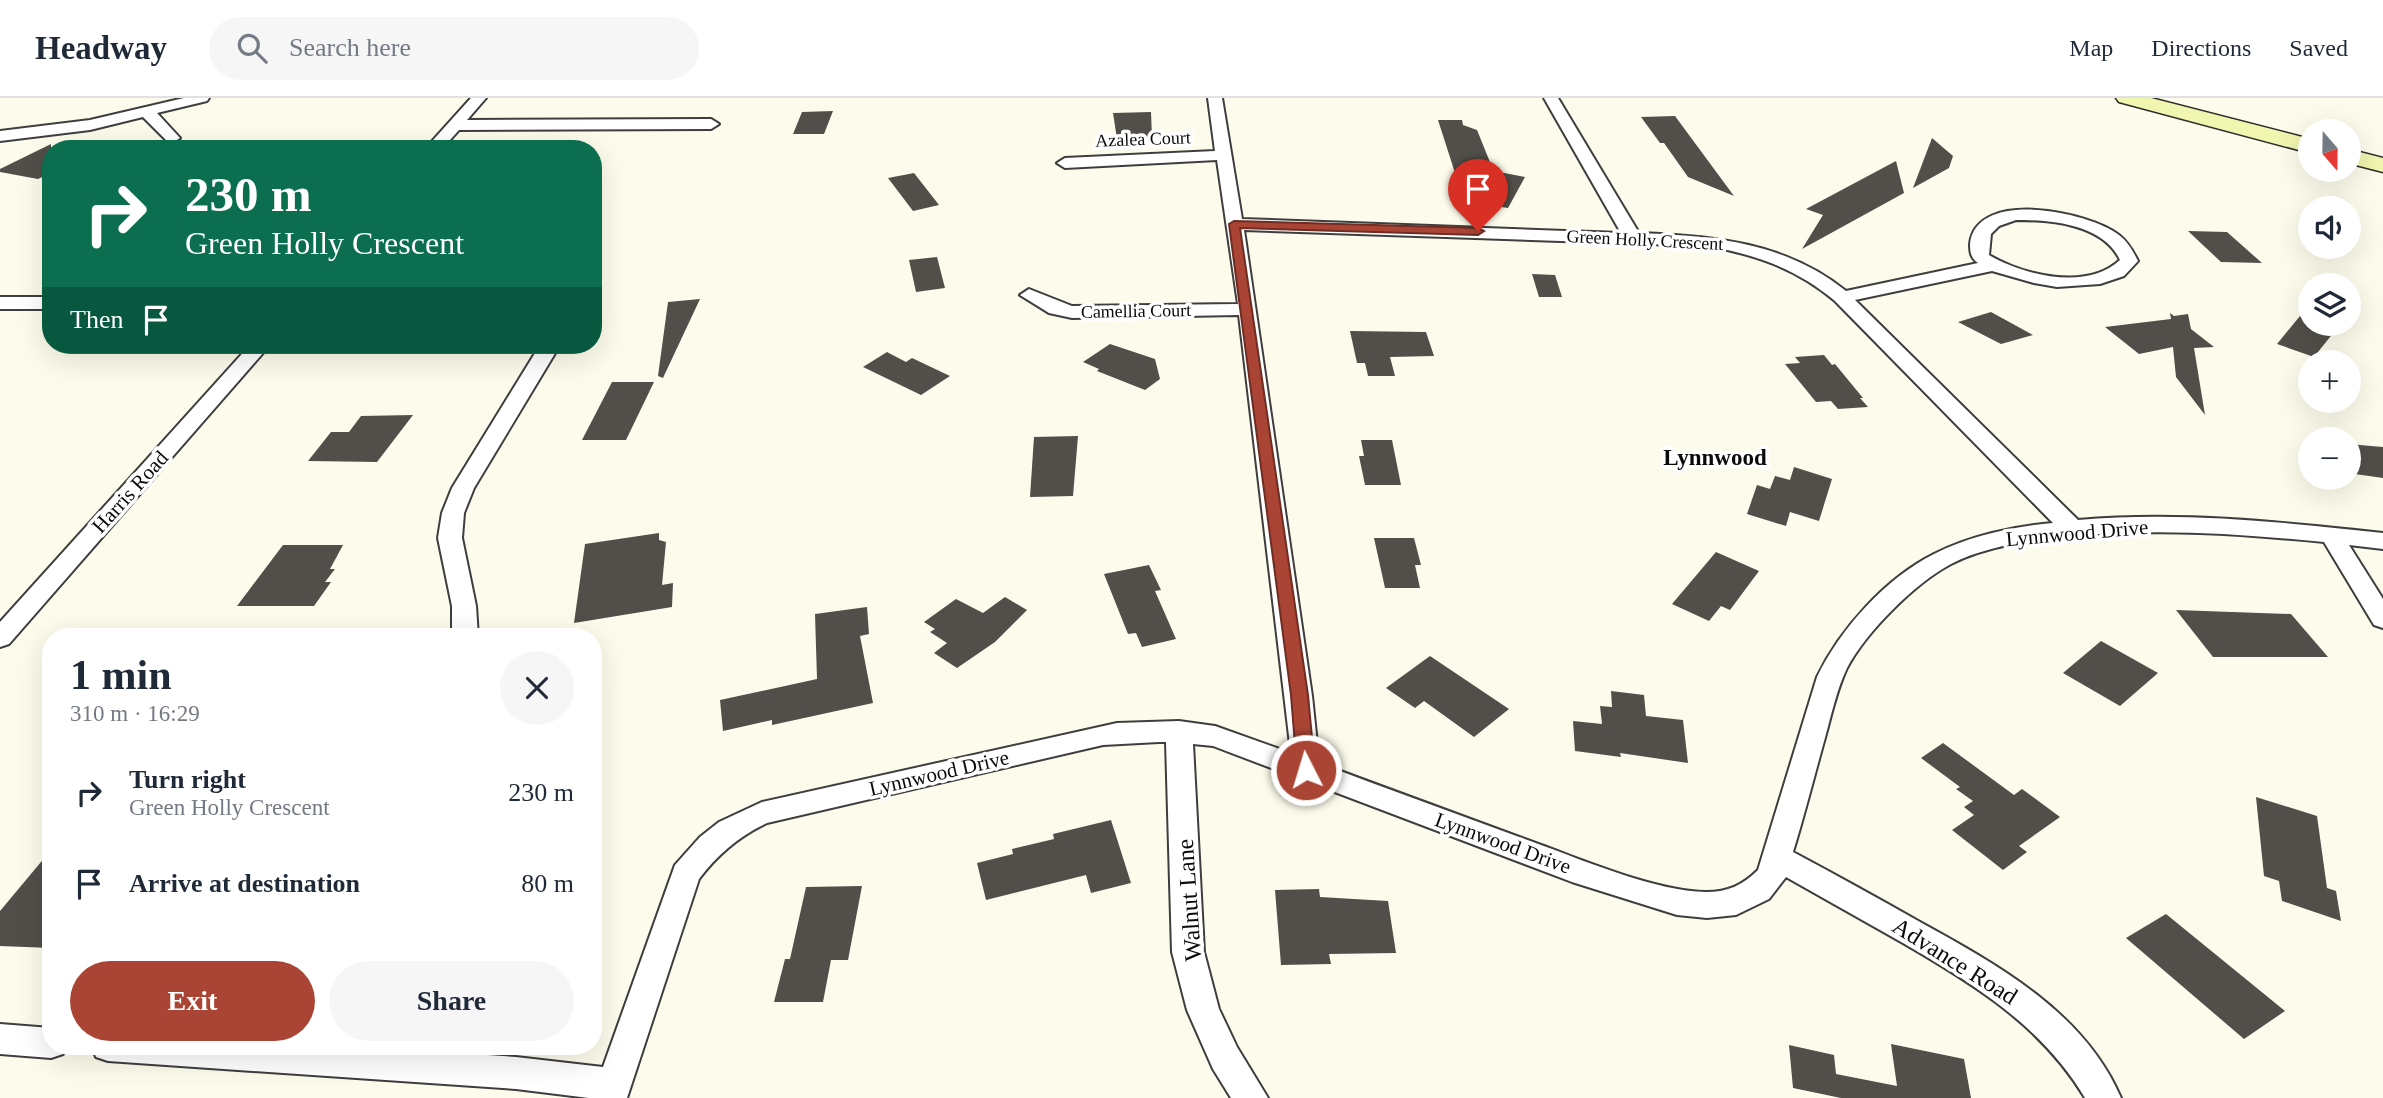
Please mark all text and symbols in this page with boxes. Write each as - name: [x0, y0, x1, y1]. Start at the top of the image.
- search box: [209, 17, 699, 80]
- icon: search: [233, 29, 271, 67]
- text: Headway: [35, 30, 167, 66]
- text: Search here: [289, 33, 411, 62]
- text: Map: [2069, 35, 2113, 61]
- text: Directions: [2151, 35, 2251, 61]
- text: Saved: [2289, 35, 2348, 61]
- north arrow: [2298, 119, 2361, 182]
- map controls: [2298, 119, 2361, 490]
- street label: Azalea Court: [1095, 127, 1191, 151]
- pin: [1448, 159, 1508, 231]
- text: 230 m: [185, 167, 312, 222]
- icon: right: [70, 168, 161, 259]
- icon: arrive: [1459, 170, 1497, 208]
- button: sound: [2298, 196, 2361, 259]
- text: Green Holly Crescent: [185, 225, 464, 261]
- street label: Green Holly Crescent: [1566, 226, 1724, 254]
- button: layers: [2298, 273, 2361, 336]
- street label: Camellia Court: [1081, 300, 1191, 322]
- icon: arrive: [137, 301, 175, 339]
- text: Then: [70, 305, 123, 334]
- button: +: [2298, 350, 2361, 413]
- button: −: [2298, 427, 2361, 490]
- district label: Lynnwood: [1663, 445, 1767, 470]
- street label: Harris Road: [87, 446, 173, 538]
- street label: Lynnwood Drive: [2005, 515, 2149, 551]
- button: close: [500, 651, 574, 725]
- text: 1 min: [70, 652, 172, 698]
- text: 310 m · 16:29: [70, 701, 200, 726]
- position arrow: [1269, 733, 1343, 807]
- street label: Lynnwood Drive: [867, 745, 1011, 801]
- text: Turn right: [129, 765, 246, 794]
- icon: right: [70, 774, 108, 812]
- text: 230 m: [508, 778, 574, 807]
- text: Green Holly Crescent: [129, 795, 330, 820]
- street label: Lynnwood Drive: [1432, 807, 1574, 879]
- street label: Walnut Lane: [1172, 838, 1206, 962]
- icon: arrive: [70, 865, 108, 903]
- text: Arrive at destination: [129, 869, 360, 898]
- text: 80 m: [521, 869, 574, 898]
- street label: Advance Road: [1888, 912, 2022, 1010]
- button: Exit: [70, 961, 315, 1041]
- button: Share: [329, 961, 574, 1041]

